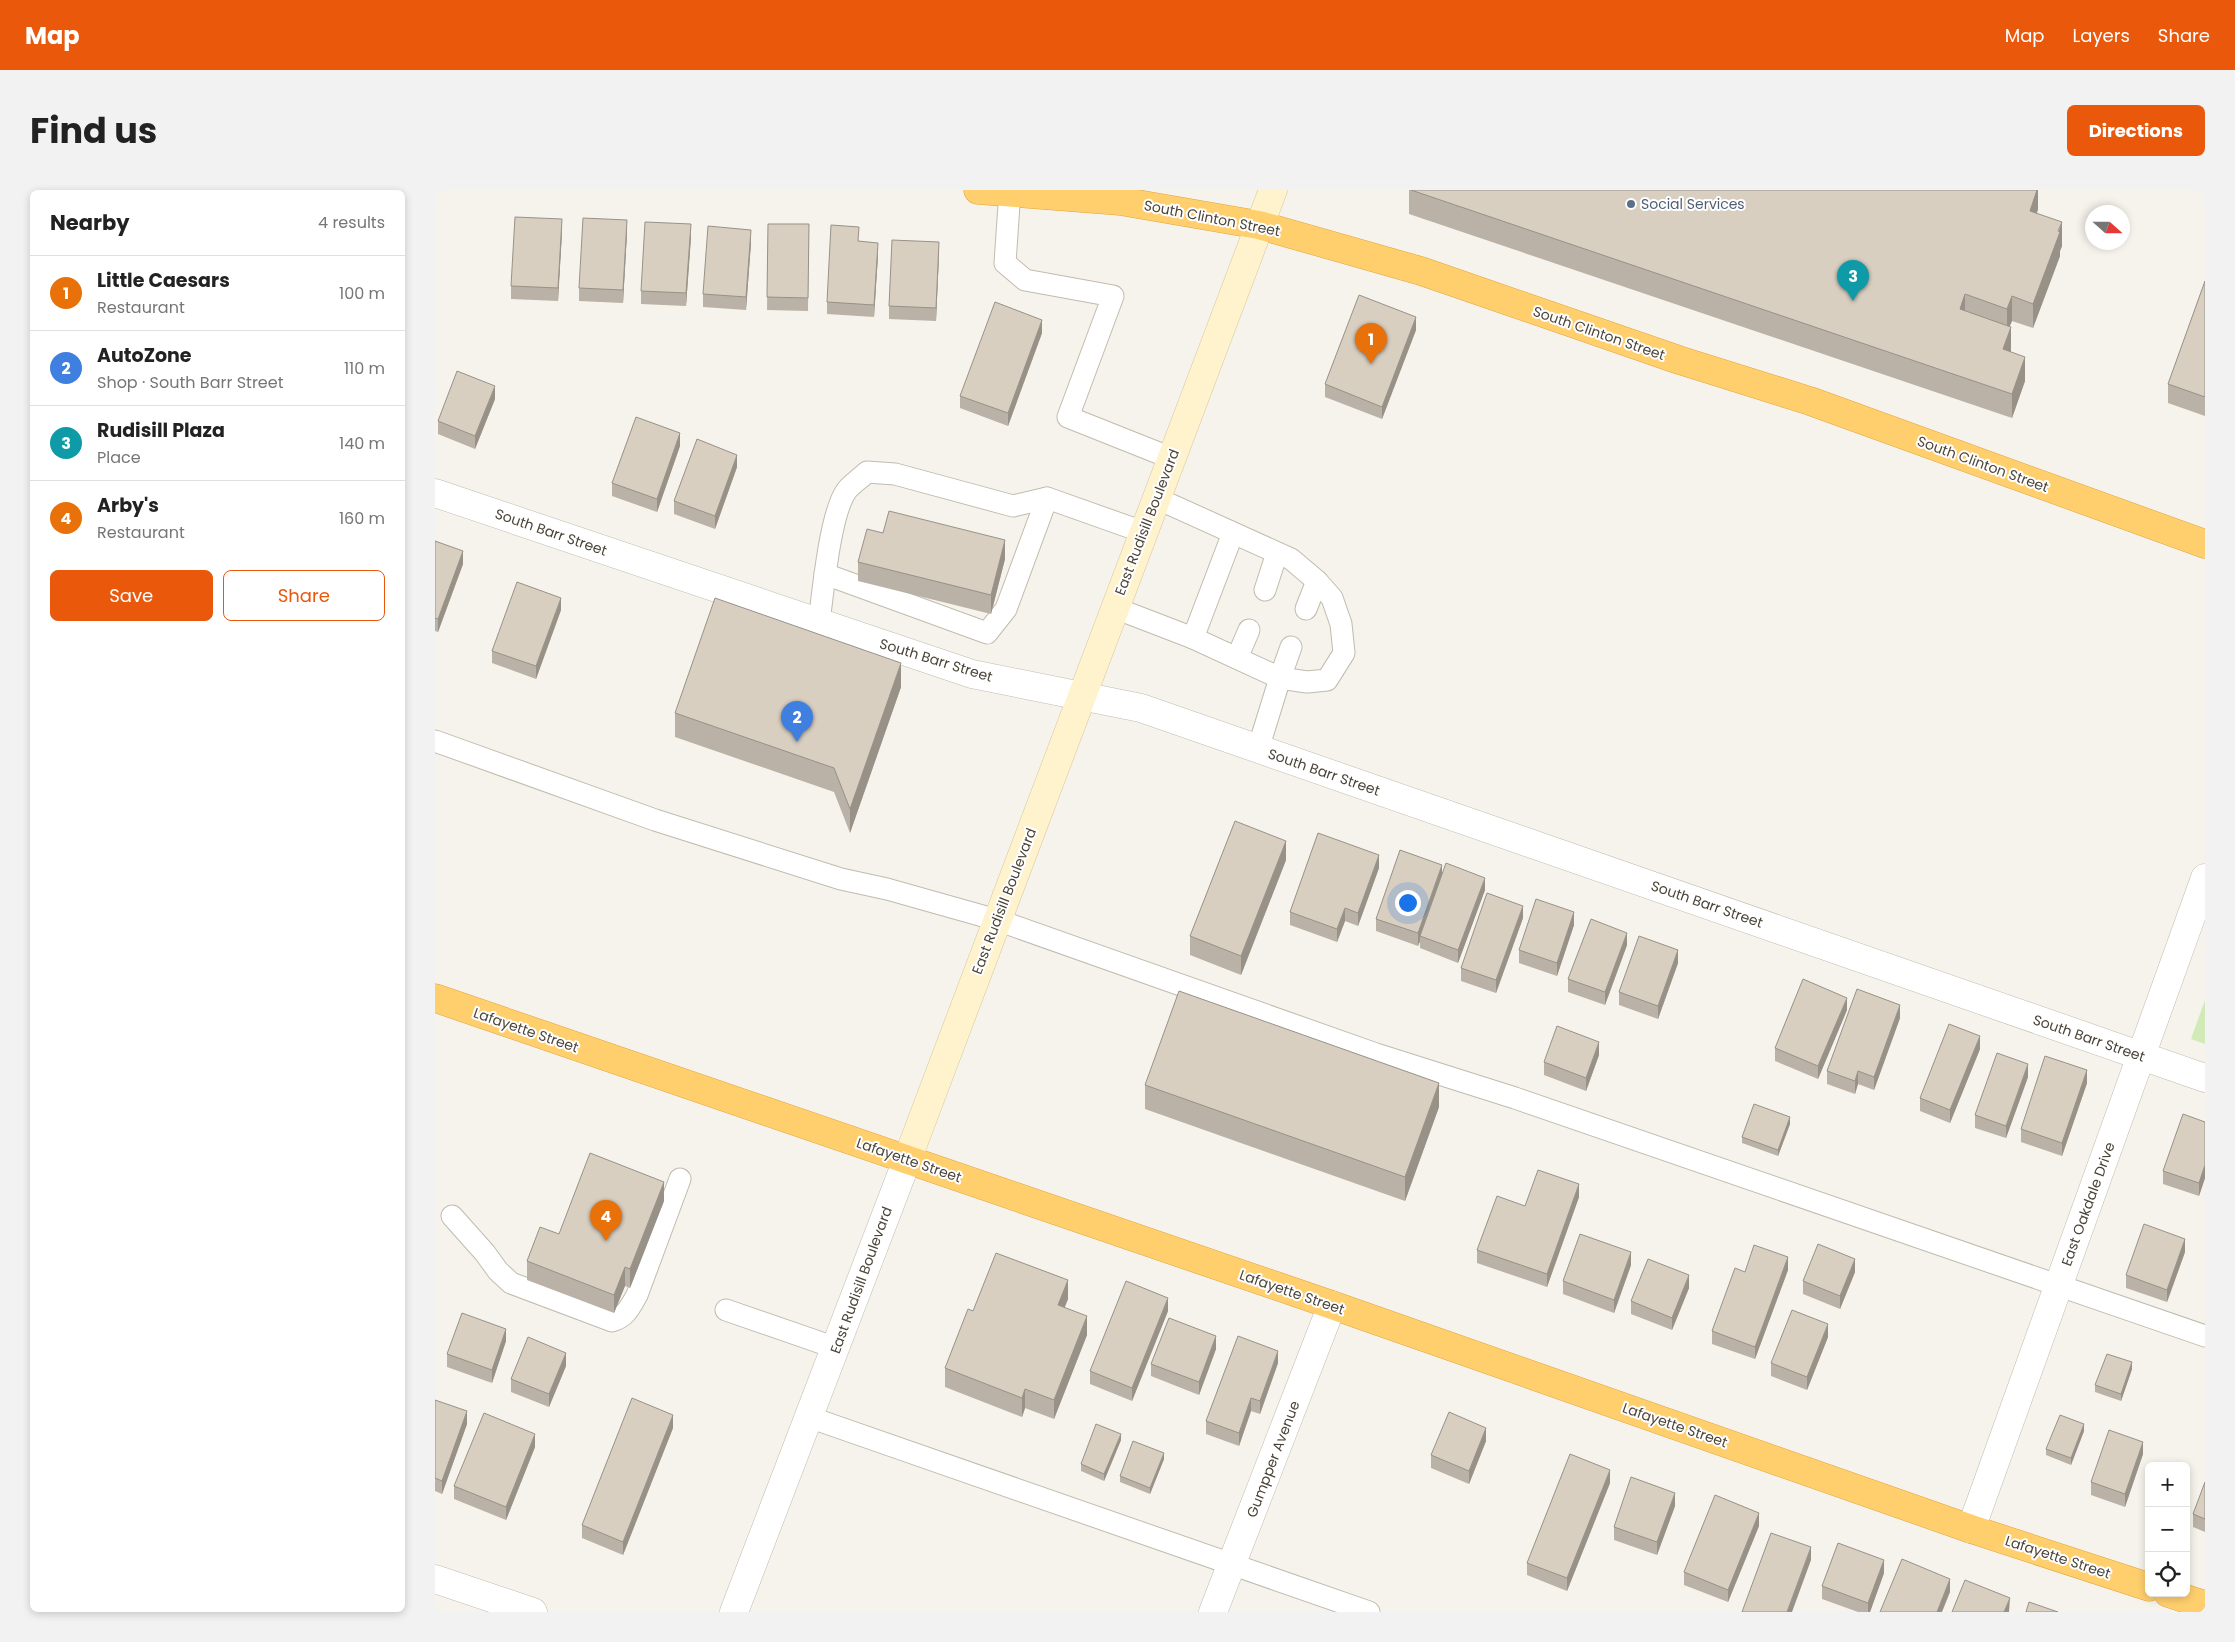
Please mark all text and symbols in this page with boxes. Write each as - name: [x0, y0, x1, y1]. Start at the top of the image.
- text: Map: [25, 19, 80, 52]
- text: Map: [2005, 23, 2045, 48]
- text: Layers: [2073, 23, 2130, 48]
- text: Share: [2158, 23, 2210, 48]
- button: Directions: [2067, 105, 2205, 156]
- text: Find us: [30, 106, 157, 155]
- place label: Social Services: [1641, 194, 1745, 214]
- street label: South Clinton Street: [1142, 195, 1282, 241]
- marker: Social Services: [1625, 198, 1637, 210]
- north arrow: [2085, 205, 2130, 250]
- text: Nearby: [50, 208, 130, 237]
- text: 4 results: [318, 211, 385, 234]
- pin: 3: [1837, 260, 1869, 301]
- text: Little Caesars: [97, 267, 230, 294]
- text: 1: [63, 282, 69, 305]
- text: 100 m: [339, 282, 385, 305]
- text: Restaurant: [97, 296, 185, 319]
- street label: South Clinton Street: [1530, 301, 1668, 365]
- pin: 1: [1355, 323, 1387, 364]
- text: AutoZone: [97, 342, 192, 369]
- text: 2: [61, 357, 71, 380]
- text: 110 m: [344, 357, 385, 380]
- text: Shop · South Barr Street: [97, 371, 284, 394]
- text: Rudisill Plaza: [97, 417, 225, 444]
- street label: South Clinton Street: [1915, 431, 2051, 497]
- text: 3: [61, 432, 71, 455]
- text: 140 m: [339, 432, 385, 455]
- text: Place: [97, 446, 141, 469]
- street label: East Rudisill Boulevard: [1110, 446, 1184, 598]
- text: Arby's: [97, 492, 159, 519]
- street label: South Barr Street: [492, 503, 610, 561]
- text: 4: [61, 507, 71, 530]
- text: 160 m: [339, 507, 385, 530]
- text: Restaurant: [97, 521, 185, 544]
- button: Save: [50, 570, 213, 621]
- button: Share: [223, 570, 385, 621]
- street label: South Barr Street: [877, 633, 995, 687]
- pin: 2: [781, 701, 813, 742]
- street label: South Barr Street: [1265, 743, 1383, 801]
- street label: East Rudisill Boulevard: [967, 825, 1041, 977]
- street label: South Barr Street: [1648, 875, 1766, 933]
- your location: [1395, 890, 1421, 916]
- street label: Lafayette Street: [471, 1003, 581, 1057]
- street label: South Barr Street: [2030, 1009, 2148, 1067]
- street label: Lafayette Street: [854, 1133, 964, 1187]
- street label: East Oakdale Drive: [2056, 1139, 2120, 1269]
- pin: 4: [590, 1200, 622, 1241]
- street label: East Rudisill Boulevard: [825, 1204, 897, 1356]
- street label: Lafayette Street: [1237, 1265, 1347, 1319]
- street label: Gumpper Avenue: [1242, 1398, 1305, 1520]
- street label: Lafayette Street: [1620, 1398, 1730, 1452]
- map controls: [2145, 1462, 2190, 1597]
- button: +: [2145, 1462, 2190, 1507]
- button: −: [2145, 1507, 2190, 1552]
- street label: Lafayette Street: [2003, 1531, 2113, 1583]
- button: locate: [2145, 1552, 2190, 1597]

